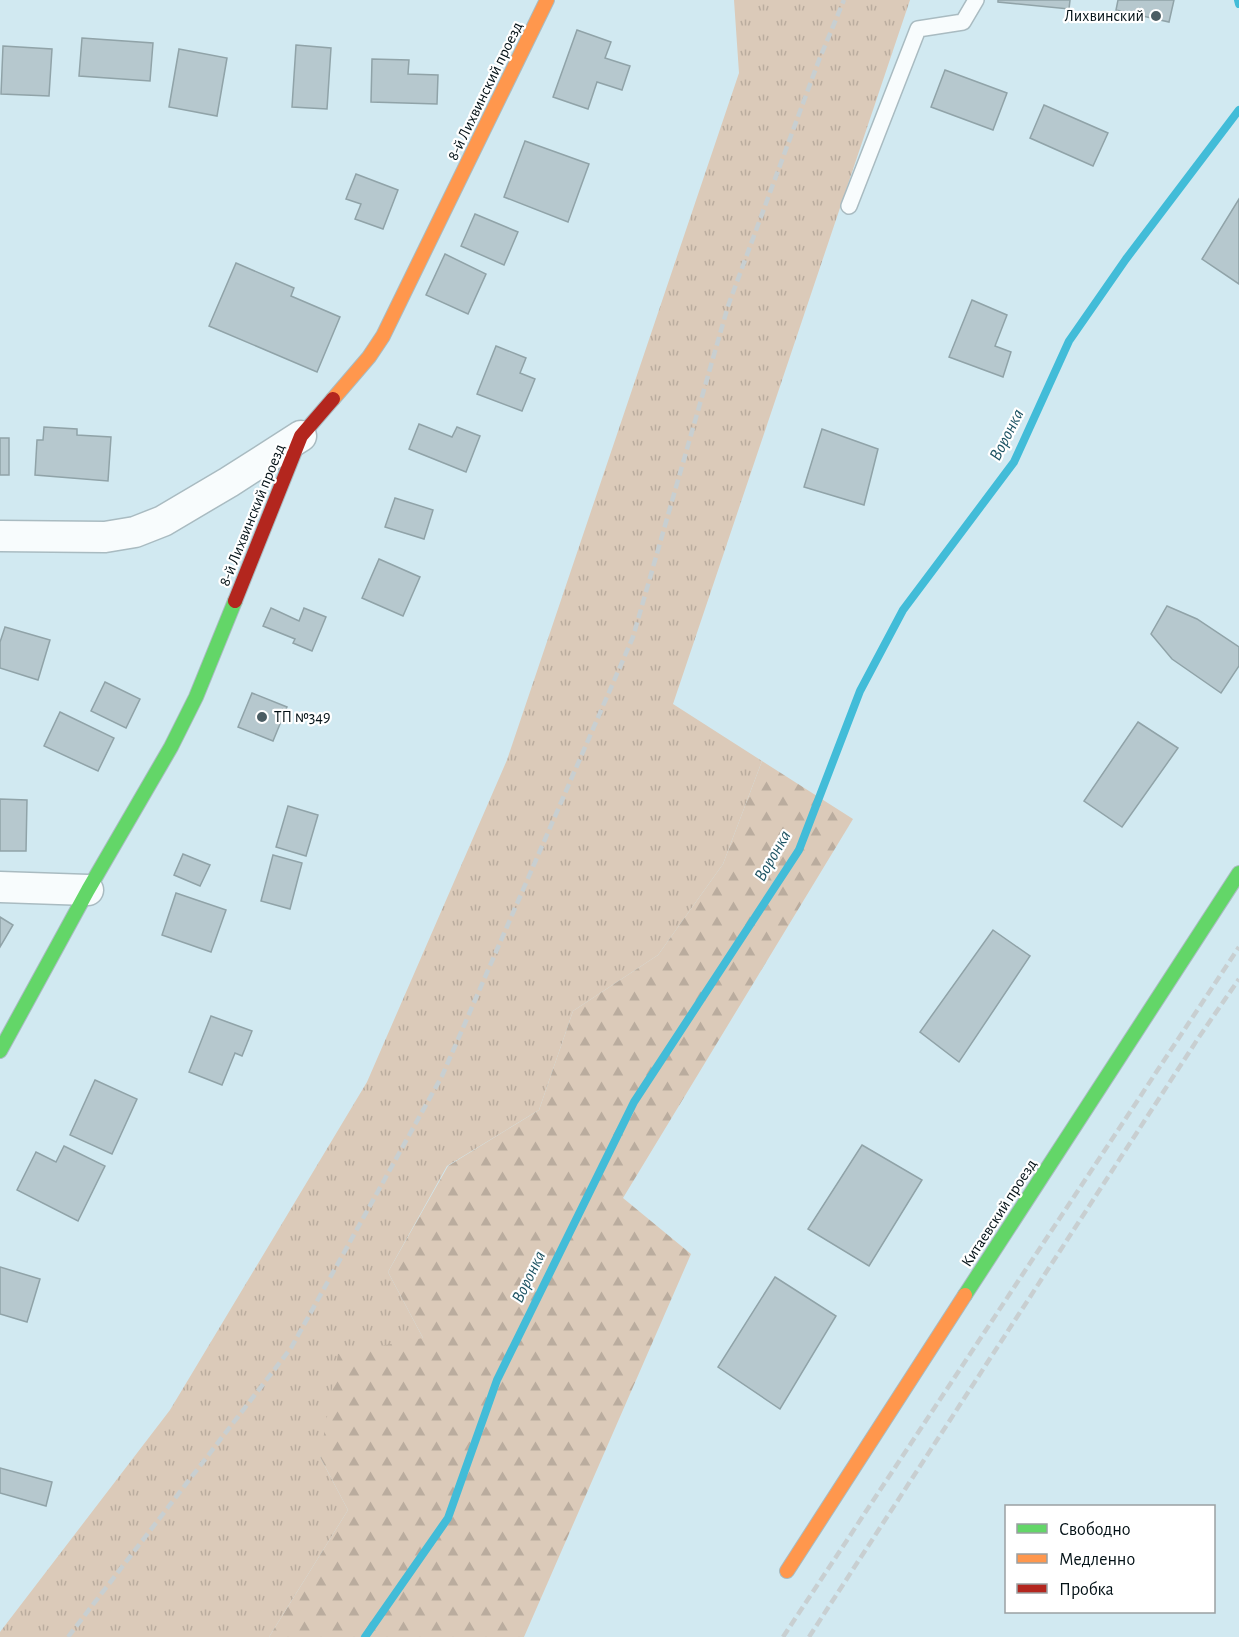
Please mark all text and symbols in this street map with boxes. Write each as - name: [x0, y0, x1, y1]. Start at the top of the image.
- place label: Лихвинский: [1064, 8, 1144, 24]
- marker: Лихвинский: [1149, 9, 1163, 23]
- street label: 8-й Лихвинский проезд: [445, 19, 525, 163]
- water label: Воронка: [986, 406, 1028, 464]
- street label: 8-й Лихвинский проезд: [216, 442, 288, 588]
- place label: ТП №349: [274, 709, 331, 725]
- marker: ТП №349: [255, 710, 269, 724]
- water label: Воронка: [751, 828, 795, 884]
- street label: Китаевский проезд: [958, 1156, 1040, 1270]
- water label: Воронка: [509, 1248, 549, 1306]
- legend: [1005, 1505, 1215, 1613]
- text: Свободно: [1059, 1520, 1131, 1539]
- text: Медленно: [1059, 1551, 1135, 1569]
- text: Пробка: [1059, 1580, 1114, 1599]

